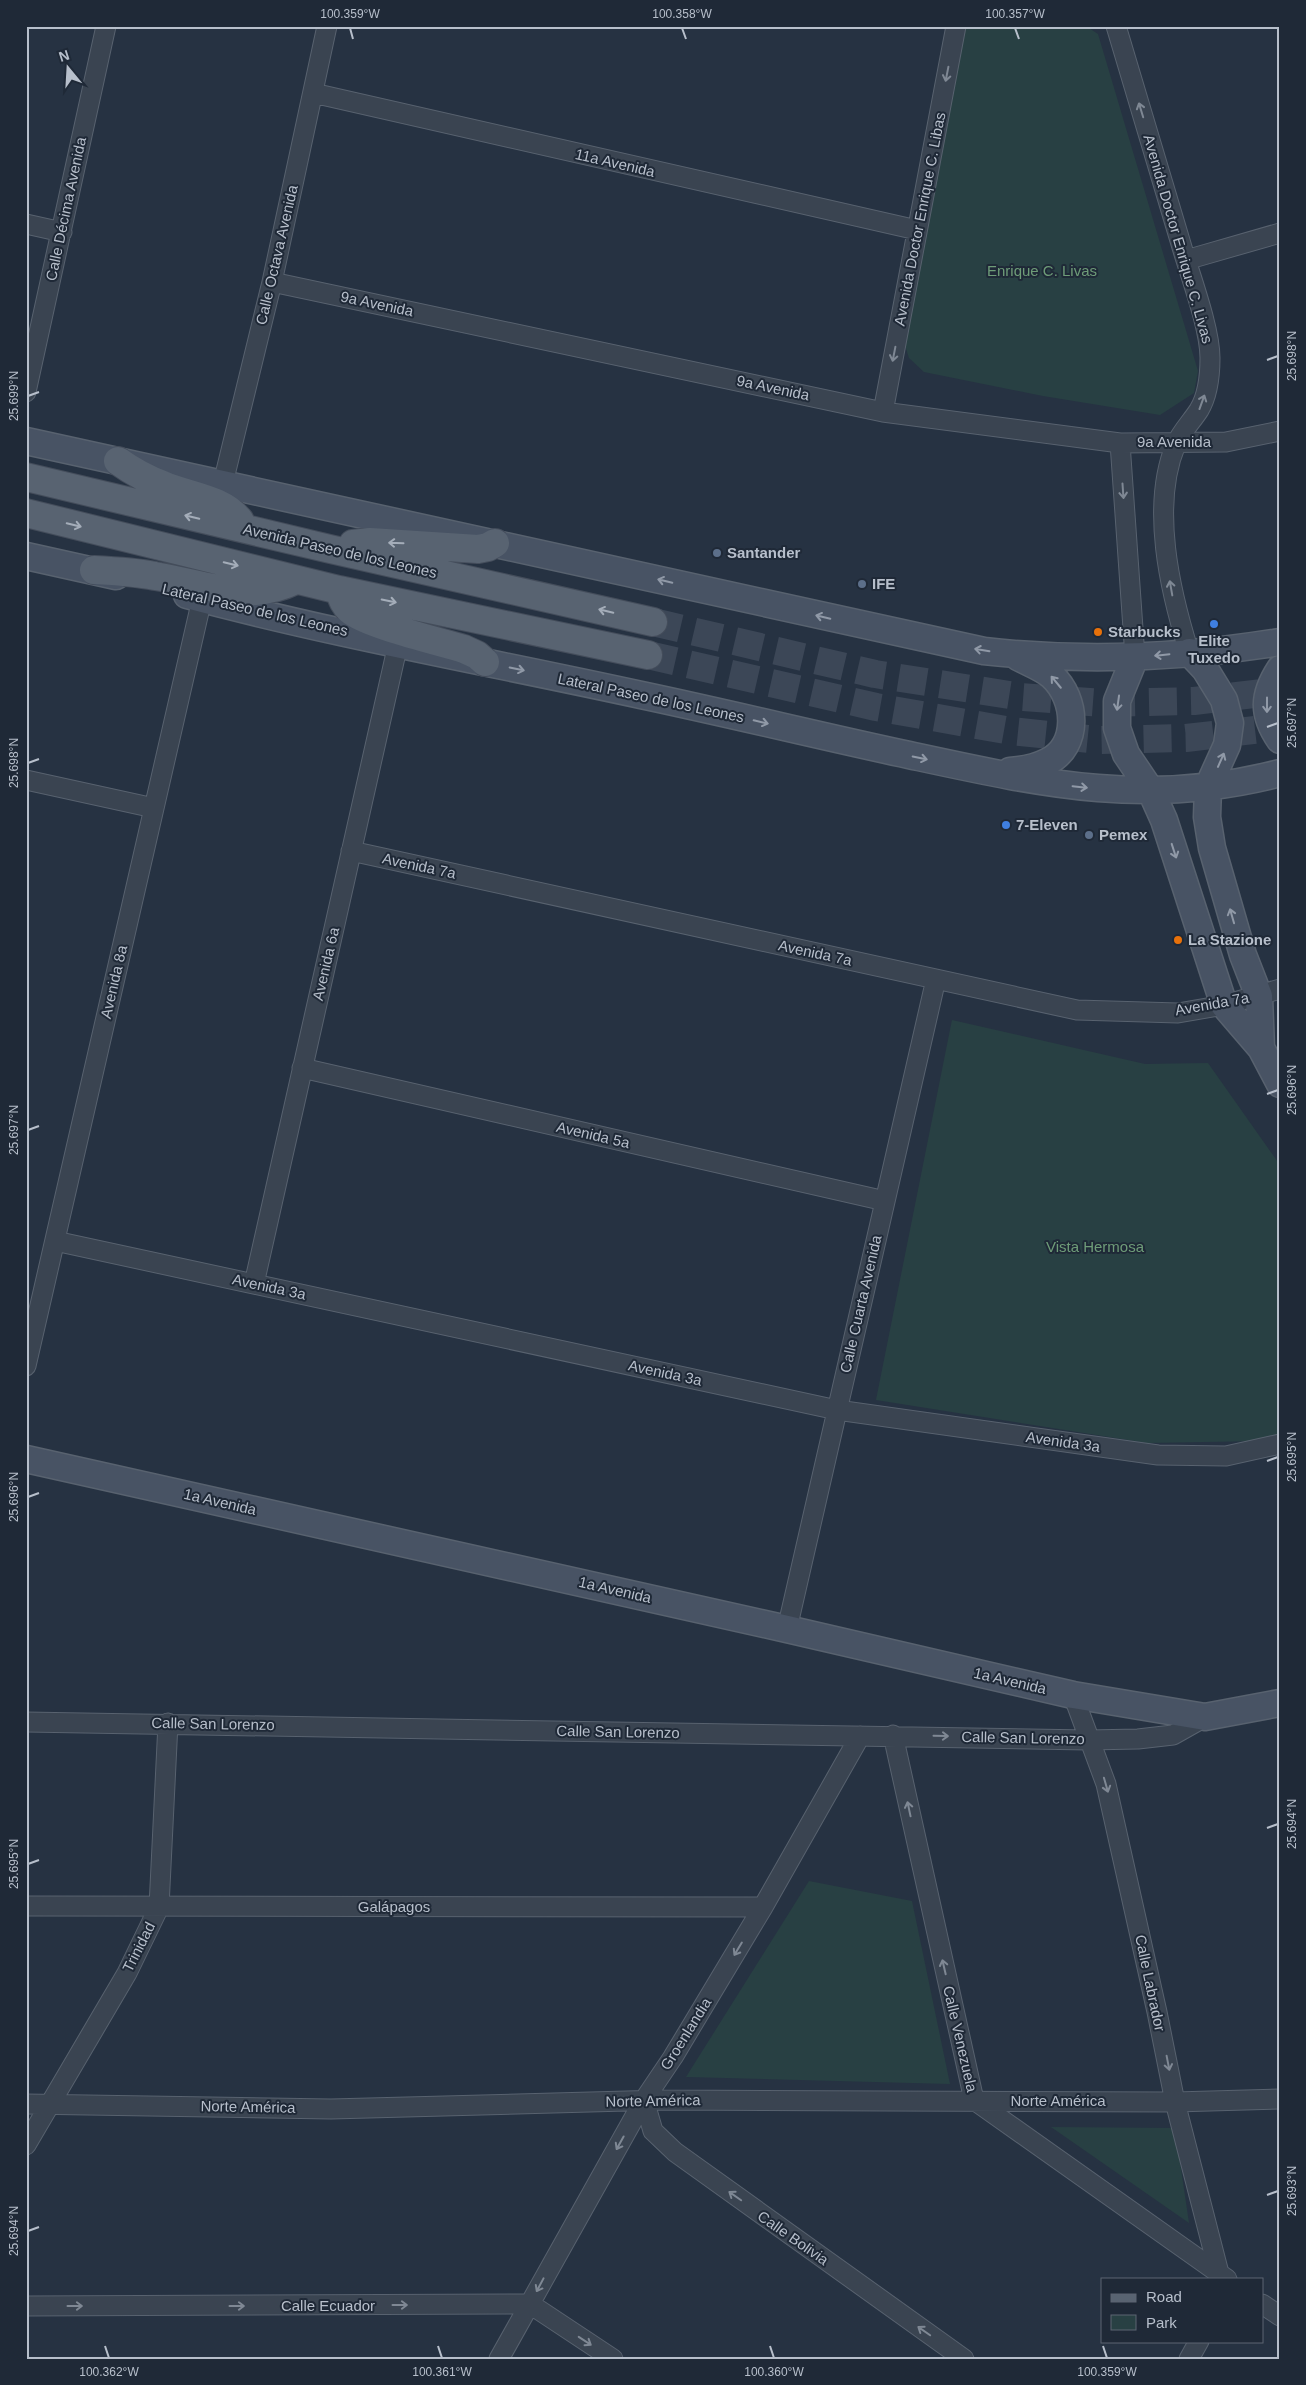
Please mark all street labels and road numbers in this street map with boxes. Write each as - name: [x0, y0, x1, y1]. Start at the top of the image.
- street label: Avenida Doctor Enrique C. Libas: [890, 111, 949, 327]
- street label: Avenida Doctor Enrique C. Livas: [1140, 132, 1216, 345]
- street label: Calle Décima Avenida: [42, 135, 89, 282]
- street label: 11a Avenida: [574, 145, 657, 180]
- street label: Calle Octava Avenida: [252, 183, 301, 327]
- street label: 9a Avenida: [339, 288, 416, 320]
- street label: 9a Avenida: [735, 372, 812, 404]
- street label: 9a Avenida: [1137, 433, 1212, 450]
- street label: Avenida Paseo de los Leones: [242, 520, 439, 581]
- street label: Lateral Paseo de los Leones: [161, 580, 350, 639]
- street label: Lateral Paseo de los Leones: [556, 669, 746, 726]
- street label: Avenida 7a: [381, 849, 458, 882]
- street label: Avenida 6a: [309, 925, 342, 1002]
- street label: Avenida 7a: [777, 936, 854, 969]
- street label: Avenida 8a: [97, 943, 130, 1020]
- street label: Avenida 7a: [1174, 989, 1251, 1018]
- street label: Avenida 5a: [555, 1118, 632, 1151]
- street label: Calle Cuarta Avenida: [836, 1233, 885, 1374]
- street label: Avenida 3a: [231, 1270, 308, 1303]
- street label: Avenida 3a: [627, 1356, 704, 1389]
- street label: Avenida 3a: [1025, 1428, 1102, 1455]
- street label: 1a Avenida: [182, 1485, 259, 1518]
- street label: 1a Avenida: [577, 1573, 654, 1606]
- street label: 1a Avenida: [972, 1664, 1049, 1697]
- street label: Calle San Lorenzo: [151, 1714, 275, 1733]
- street label: Calle San Lorenzo: [556, 1722, 680, 1741]
- street label: Calle San Lorenzo: [961, 1728, 1085, 1747]
- street label: Galápagos: [358, 1898, 430, 1915]
- street label: Trinidad: [119, 1919, 158, 1975]
- street label: Calle Labrador: [1132, 1933, 1169, 2033]
- street label: Calle Venezuela: [940, 1984, 981, 2094]
- street label: Groenlandia: [657, 1994, 715, 2073]
- street label: Norte América: [605, 2091, 701, 2110]
- street label: Norte América: [1010, 2092, 1106, 2109]
- street label: Norte América: [200, 2097, 296, 2116]
- street label: Calle Bolivia: [755, 2207, 833, 2269]
- street label: Calle Ecuador: [281, 2297, 375, 2314]

